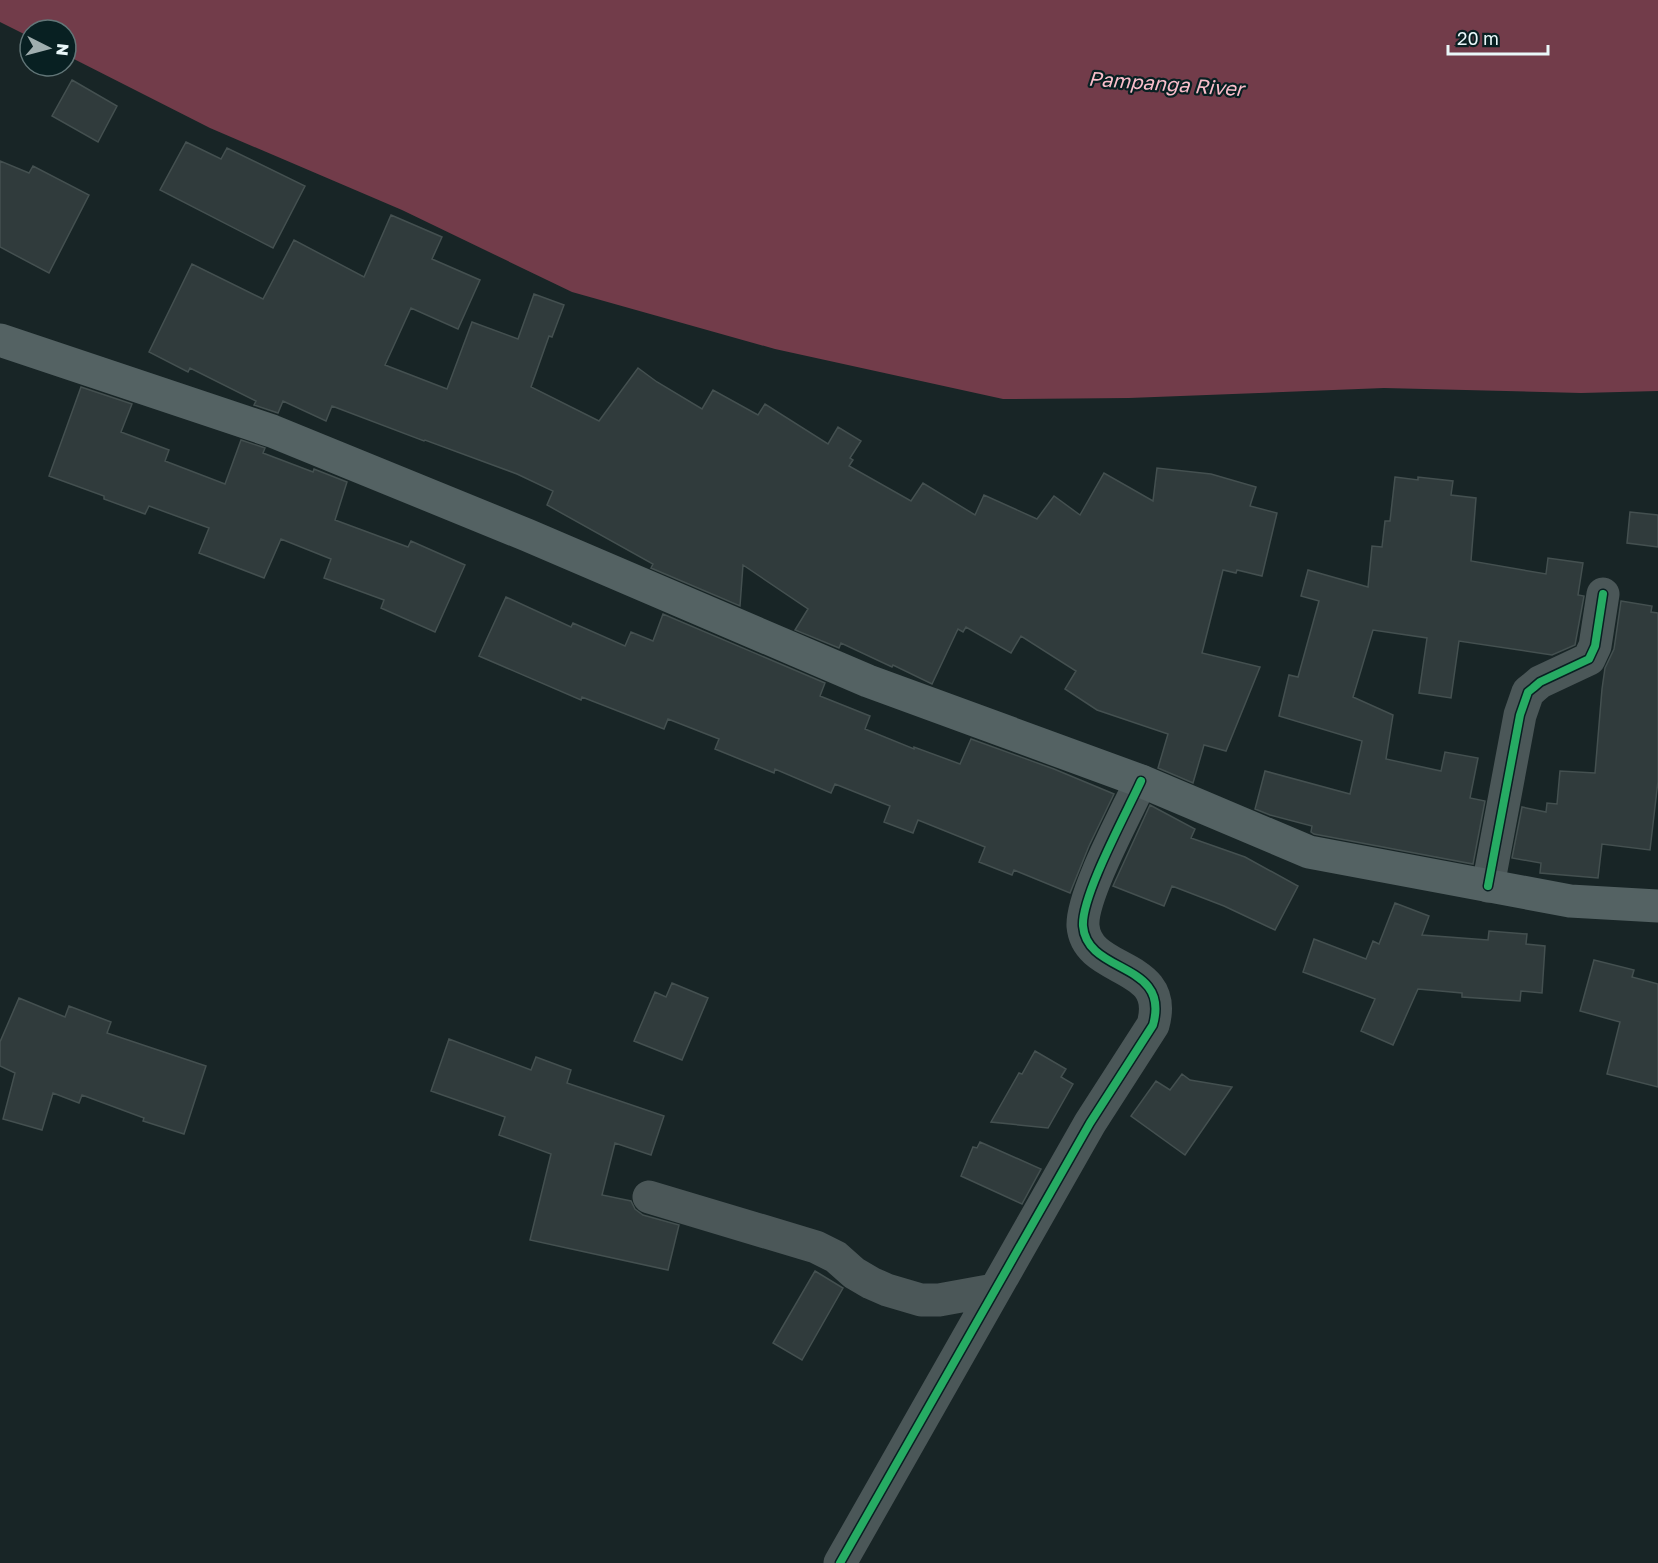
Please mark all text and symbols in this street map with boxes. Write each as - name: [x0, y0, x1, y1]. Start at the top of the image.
- north arrow: [18, 18, 78, 78]
- scale bar: [1448, 18, 1548, 56]
- text: 20 m: [1457, 27, 1499, 49]
- text: N: [52, 42, 73, 57]
- water label: Pampanga River: [1088, 66, 1248, 102]

